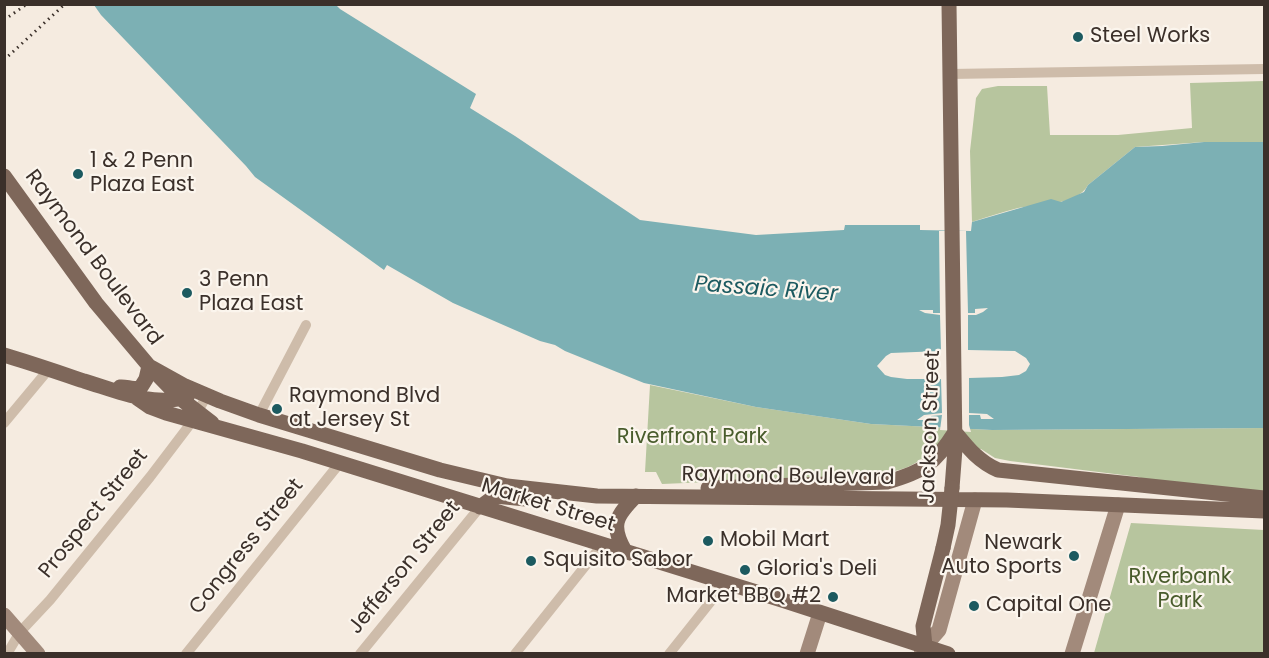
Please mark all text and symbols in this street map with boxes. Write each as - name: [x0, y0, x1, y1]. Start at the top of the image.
- place label: Steel Works: [1090, 24, 1210, 50]
- marker: Steel Works: [1071, 30, 1085, 44]
- place label: 1 & 2 Penn Plaza East: [90, 149, 194, 199]
- street label: Raymond Boulevard: [19, 165, 167, 351]
- marker: 1 & 2 Penn Plaza East: [71, 167, 85, 181]
- place label: 3 Penn Plaza East: [199, 268, 303, 318]
- water label: Passaic River: [693, 272, 839, 308]
- marker: 3 Penn Plaza East: [180, 286, 194, 300]
- street label: Jackson Street: [916, 350, 946, 504]
- place label: Raymond Blvd at Jersey St: [289, 384, 440, 434]
- marker: Raymond Blvd at Jersey St: [270, 402, 284, 416]
- park label: Riverfront Park: [617, 425, 767, 451]
- street label: Prospect Street: [34, 444, 154, 584]
- street label: Raymond Boulevard: [681, 463, 895, 491]
- street label: Congress Street: [185, 474, 309, 620]
- street label: Market Street: [478, 474, 618, 538]
- street label: Jefferson Street: [344, 496, 466, 640]
- place label: Mobil Mart: [720, 528, 829, 554]
- place label: Newark Auto Sports: [941, 531, 1062, 581]
- marker: Mobil Mart: [701, 534, 715, 548]
- place label: Squisito Sabor: [543, 548, 693, 574]
- marker: Newark Auto Sports: [1067, 549, 1081, 563]
- marker: Squisito Sabor: [524, 554, 538, 568]
- place label: Gloria's Deli: [757, 557, 877, 583]
- marker: Gloria's Deli: [738, 563, 752, 577]
- park label: Riverbank Park: [1128, 565, 1232, 615]
- place label: Market BBQ #2: [666, 584, 821, 610]
- marker: Market BBQ #2: [826, 590, 840, 604]
- place label: Capital One: [986, 593, 1111, 619]
- marker: Capital One: [967, 599, 981, 613]

